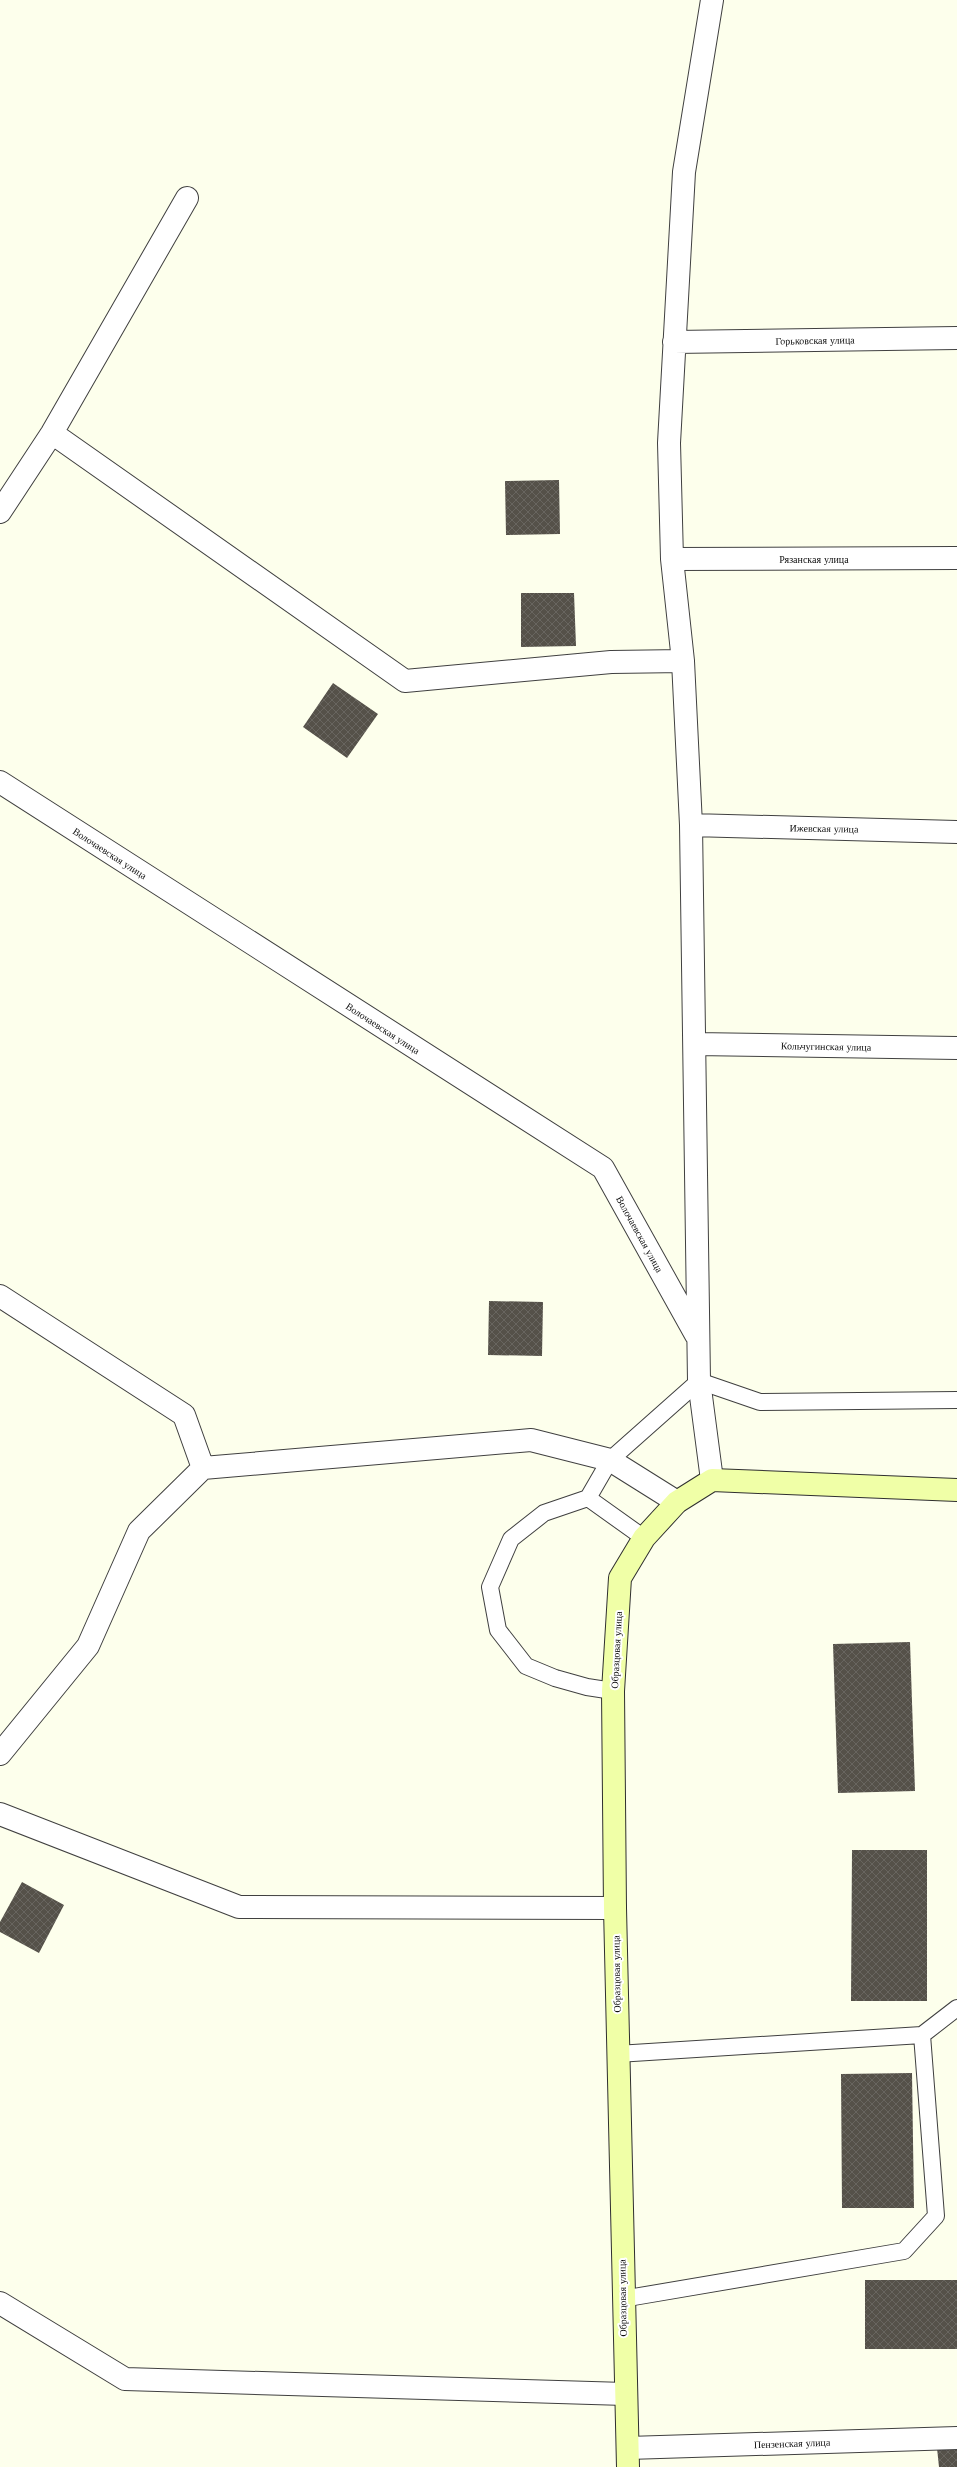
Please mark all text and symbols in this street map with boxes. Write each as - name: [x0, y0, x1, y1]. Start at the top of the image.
- street label: Горьковская улица: [775, 333, 855, 348]
- street label: Рязанская улица: [779, 553, 849, 566]
- street label: Ижевская улица: [789, 821, 859, 836]
- street label: Волочаевская улица: [70, 825, 150, 882]
- street label: Волочаевская улица: [343, 1000, 423, 1057]
- street label: Кольчугинская улица: [781, 1039, 872, 1054]
- street label: Волочаевская улица: [613, 1194, 666, 1275]
- street label: Образцовая улица: [608, 1611, 625, 1689]
- street label: Образцовая улица: [609, 1935, 624, 2013]
- street label: Образцовая улица: [615, 2259, 630, 2337]
- street label: Пензенская улица: [754, 2436, 831, 2451]

